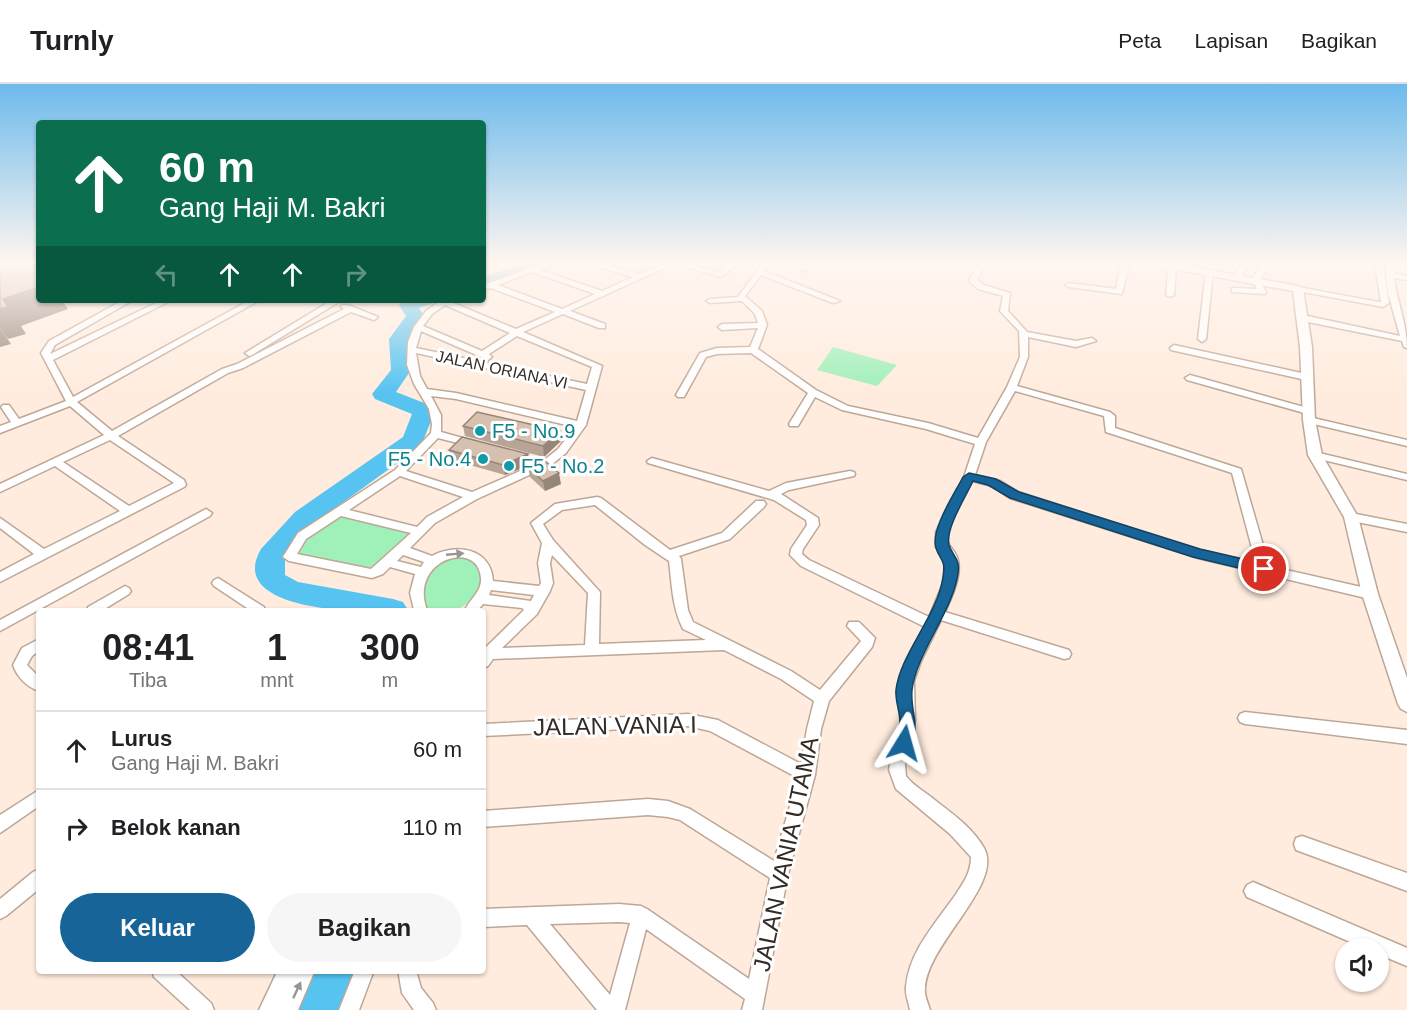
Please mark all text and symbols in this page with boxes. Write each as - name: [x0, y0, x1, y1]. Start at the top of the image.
- text: Turnly: [30, 25, 113, 56]
- text: Peta: [1118, 29, 1162, 52]
- text: Lapisan: [1195, 29, 1268, 52]
- text: Bagikan: [1301, 29, 1377, 52]
- icon: ahead: [60, 144, 138, 222]
- text: 60 m: [159, 144, 255, 191]
- text: Gang Haji M. Bakri: [159, 193, 386, 223]
- icon: left: [150, 258, 183, 291]
- icon: ahead: [213, 258, 246, 291]
- icon: ahead: [276, 258, 309, 291]
- icon: right: [339, 258, 372, 291]
- street label: JALAN ORIANA VI: [434, 347, 569, 392]
- place label: F5 - No.9: [492, 420, 575, 442]
- marker: F5 - No.9: [473, 424, 487, 438]
- place label: F5 - No.4: [388, 448, 471, 470]
- marker: F5 - No.4: [476, 452, 490, 466]
- place label: F5 - No.2: [521, 455, 604, 477]
- marker: F5 - No.2: [502, 459, 516, 473]
- pin: [1238, 543, 1289, 594]
- one-way arrow: [446, 549, 465, 559]
- icon: arrive: [1247, 552, 1280, 585]
- text: 08:41: [102, 627, 194, 668]
- text: 1: [267, 627, 287, 668]
- text: 300: [360, 627, 420, 668]
- text: Tiba: [129, 669, 167, 691]
- text: mnt: [260, 669, 294, 691]
- text: m: [382, 669, 398, 691]
- street label: JALAN VANIA I: [533, 711, 697, 740]
- position arrow: [872, 711, 936, 775]
- text: Lurus: [111, 726, 172, 751]
- icon: ahead: [60, 734, 93, 767]
- street label: JALAN VANIA UTAMA: [747, 734, 824, 974]
- text: 60 m: [413, 737, 462, 762]
- text: Gang Haji M. Bakri: [111, 752, 279, 774]
- icon: right: [60, 812, 93, 845]
- text: Belok kanan: [111, 815, 241, 840]
- text: 110 m: [402, 815, 462, 840]
- button: Keluar: [60, 893, 255, 962]
- button: Bagikan: [267, 893, 462, 962]
- map controls: [1335, 938, 1389, 992]
- button: sound: [1335, 938, 1389, 992]
- one-way arrow: [292, 981, 302, 999]

